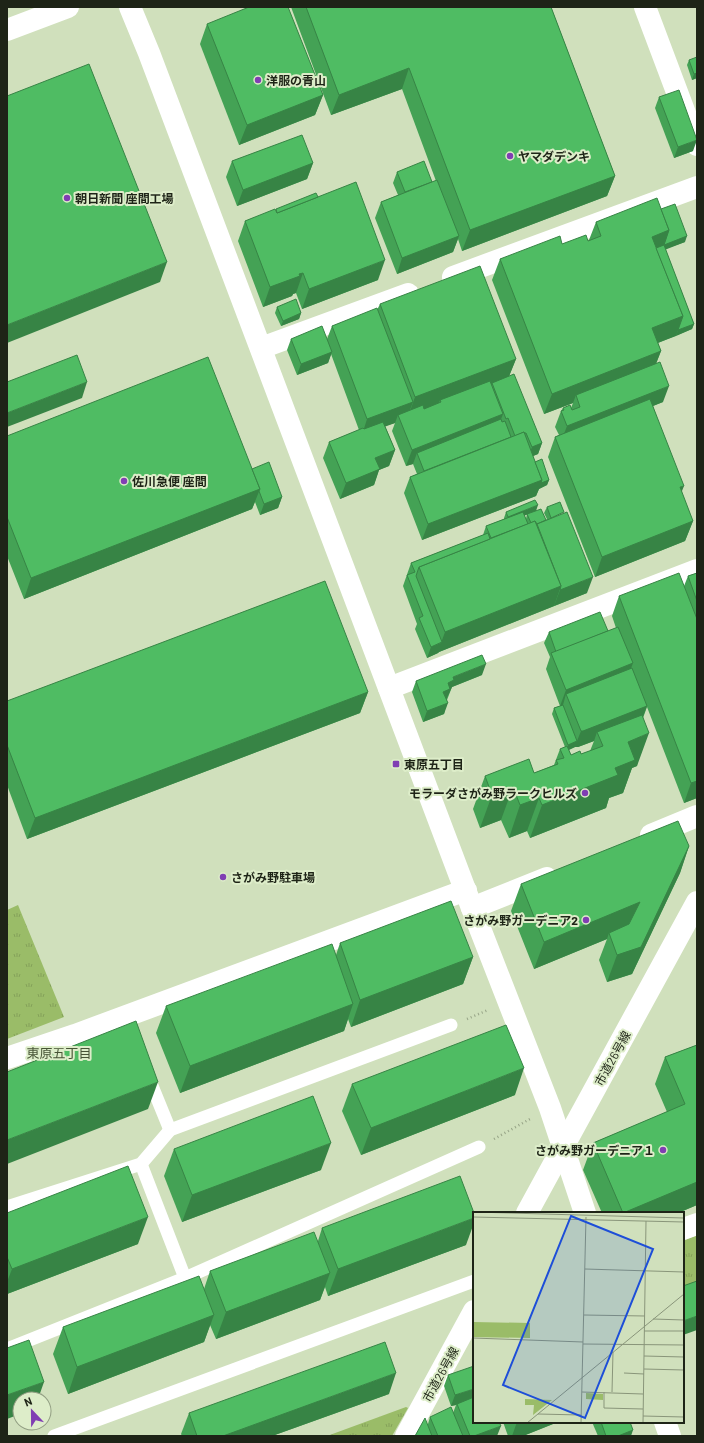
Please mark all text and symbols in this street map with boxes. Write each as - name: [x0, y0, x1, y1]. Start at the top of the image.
- place label: 洋服の青山: [266, 73, 326, 87]
- marker: 洋服の青山: [253, 75, 263, 85]
- place label: ヤマダデンキ: [518, 149, 590, 163]
- marker: ヤマダデンキ: [505, 151, 515, 161]
- place label: 朝日新聞 座間工場: [75, 191, 173, 205]
- marker: 朝日新聞 座間工場: [62, 193, 72, 203]
- place label: 佐川急便 座間: [132, 474, 206, 488]
- marker: 佐川急便 座間: [119, 476, 129, 486]
- place label: 東原五丁目: [404, 757, 464, 771]
- marker: 東原五丁目: [391, 759, 401, 769]
- place label: モラーダさがみ野ラークヒルズ: [409, 786, 577, 800]
- marker: モラーダさがみ野ラークヒルズ: [580, 788, 590, 798]
- place label: さがみ野駐車場: [231, 870, 315, 884]
- marker: さがみ野駐車場: [218, 872, 228, 882]
- place label: さがみ野ガーデニア2: [463, 913, 578, 927]
- marker: さがみ野ガーデニア2: [581, 915, 591, 925]
- street label: 市道26号線: [591, 1028, 633, 1088]
- district label: 東原五丁目: [26, 1045, 92, 1061]
- place label: さがみ野ガーデニア１: [535, 1143, 655, 1157]
- marker: さがみ野ガーデニア１: [658, 1145, 668, 1155]
- inset map: [473, 1212, 684, 1423]
- street label: 市道26号線: [419, 1344, 461, 1404]
- north arrow: [12, 1391, 52, 1431]
- text: N: [22, 1394, 34, 1409]

